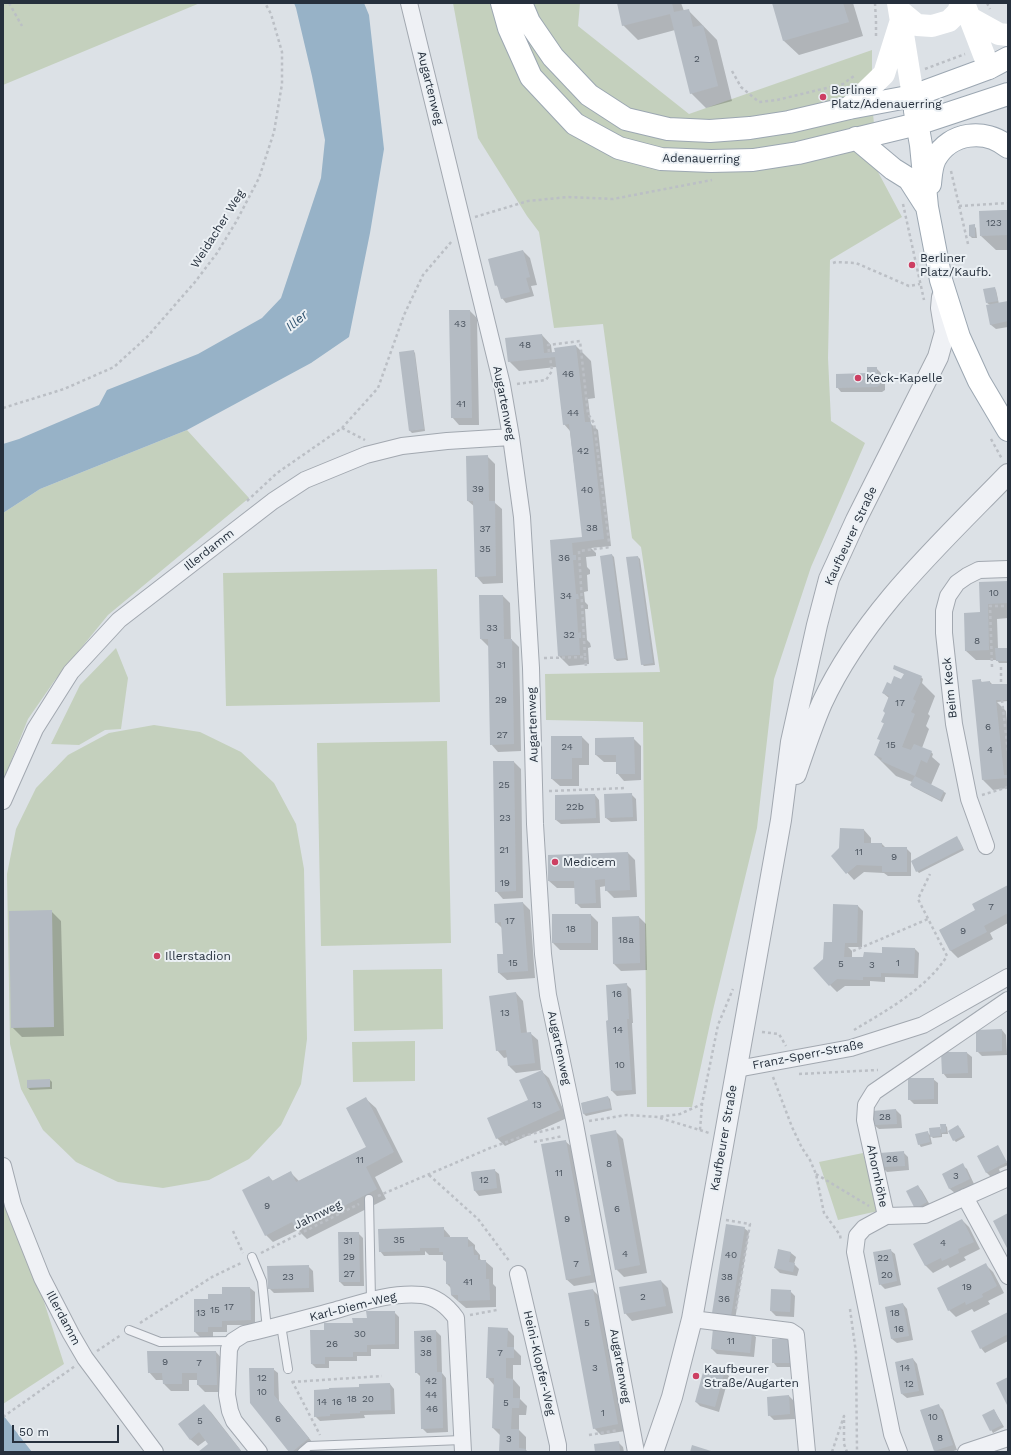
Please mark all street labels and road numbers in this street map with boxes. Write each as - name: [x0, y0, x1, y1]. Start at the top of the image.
- street label: Augartenweg: [414, 50, 446, 126]
- street label: Adenauerring: [662, 151, 740, 167]
- street label: Weidacher Weg: [188, 187, 248, 271]
- street label: Augartenweg: [490, 365, 518, 441]
- street label: Kaufbeurer Straße: [822, 484, 880, 588]
- street label: Illerdamm: [181, 526, 237, 574]
- street label: Beim Keck: [940, 657, 960, 719]
- street label: Augartenweg: [524, 687, 542, 763]
- street label: Augartenweg: [544, 1010, 574, 1086]
- street label: Franz-Sperr-Straße: [751, 1037, 865, 1073]
- street label: Kaufbeurer Straße: [708, 1084, 740, 1192]
- street label: Ahornhöhe: [863, 1143, 891, 1209]
- street label: Jahnweg: [292, 1197, 344, 1233]
- street label: Illerdamm: [43, 1288, 83, 1348]
- street label: Karl-Diem-Weg: [308, 1289, 398, 1325]
- street label: Heini-Klopfer-Weg: [520, 1309, 558, 1417]
- street label: Augartenweg: [606, 1328, 634, 1404]

